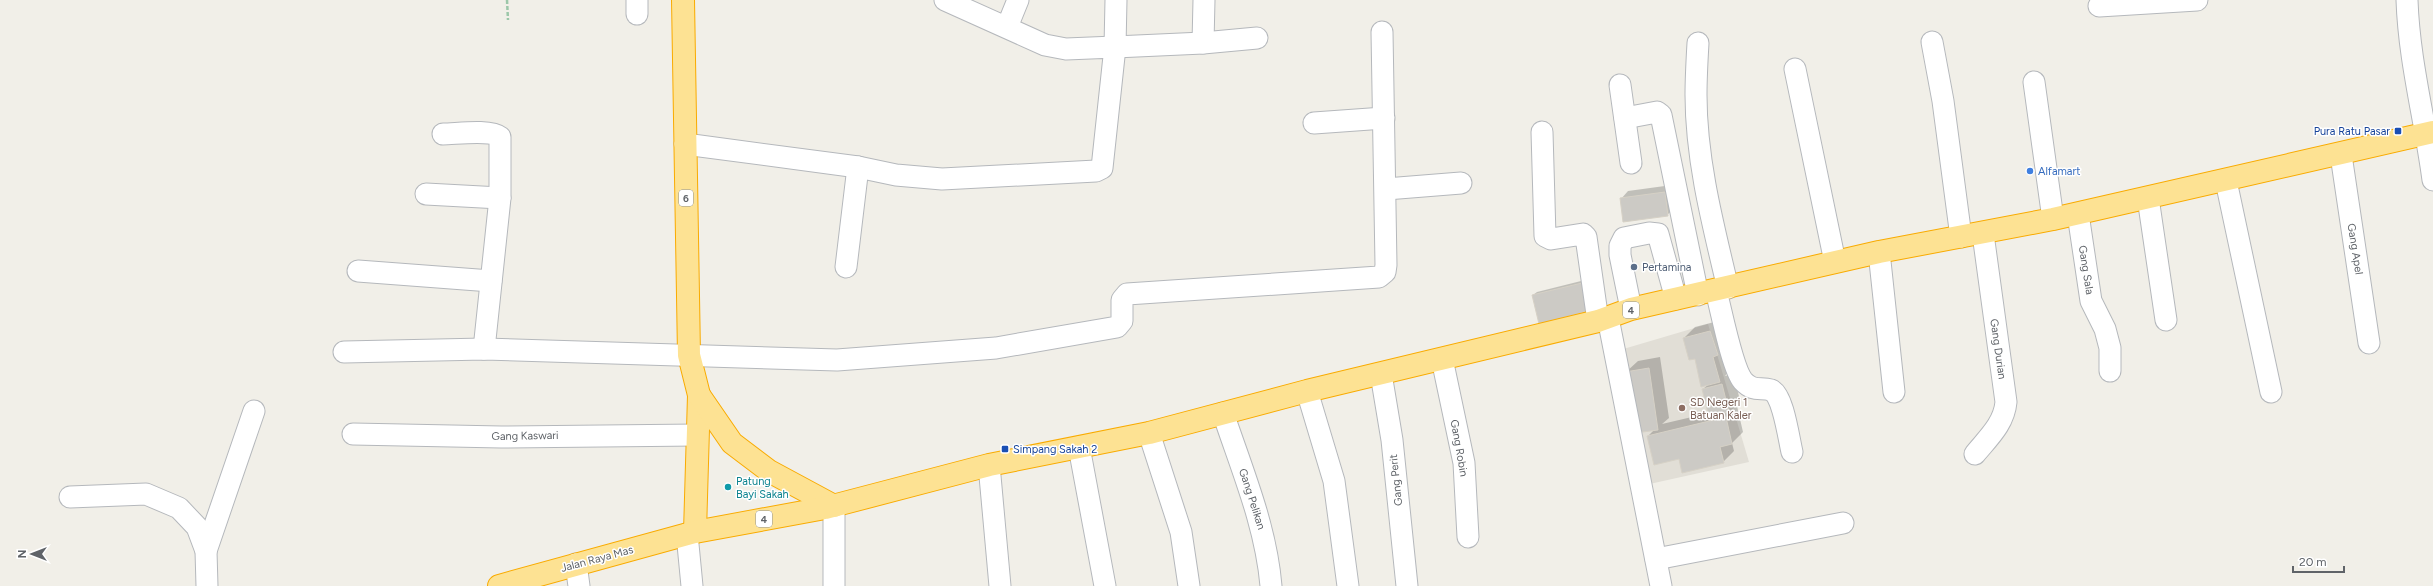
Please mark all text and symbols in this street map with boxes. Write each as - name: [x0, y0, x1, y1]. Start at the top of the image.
- place label: Pura Ratu Pasar: [2314, 125, 2390, 138]
- marker: Pura Ratu Pasar: [2393, 126, 2403, 136]
- place label: Alfamart: [2038, 165, 2080, 178]
- marker: Alfamart: [2025, 166, 2035, 176]
- road number: 6: [679, 190, 693, 206]
- street label: Gang Apel: [2345, 222, 2365, 276]
- street label: Gang Sala: [2076, 244, 2096, 296]
- place label: Pertamina: [1642, 261, 1691, 274]
- marker: Pertamina: [1629, 262, 1639, 272]
- road number: 4: [1623, 302, 1639, 318]
- street label: Gang Durian: [1987, 318, 2009, 380]
- place label: SD Negeri 1 Batuan Kaler: [1690, 396, 1752, 422]
- marker: SD Negeri 1 Batuan Kaler: [1677, 403, 1687, 413]
- street label: Gang Robin: [1448, 418, 1470, 478]
- street label: Gang Kaswari: [491, 429, 559, 443]
- place label: Simpang Sakah 2: [1013, 443, 1097, 456]
- marker: Simpang Sakah 2: [1000, 444, 1010, 454]
- street label: Gang Perit: [1387, 453, 1405, 507]
- street label: Gang Pelikan: [1236, 467, 1268, 531]
- place label: Patung Bayi Sakah: [736, 475, 789, 501]
- marker: Patung Bayi Sakah: [723, 482, 733, 492]
- road number: 4: [756, 511, 772, 527]
- north arrow: [12, 534, 52, 574]
- street label: Jalan Raya Mas: [559, 543, 635, 575]
- scale bar: [2293, 548, 2344, 574]
- text: N: [16, 550, 29, 558]
- text: 20 m: [2299, 555, 2327, 569]

